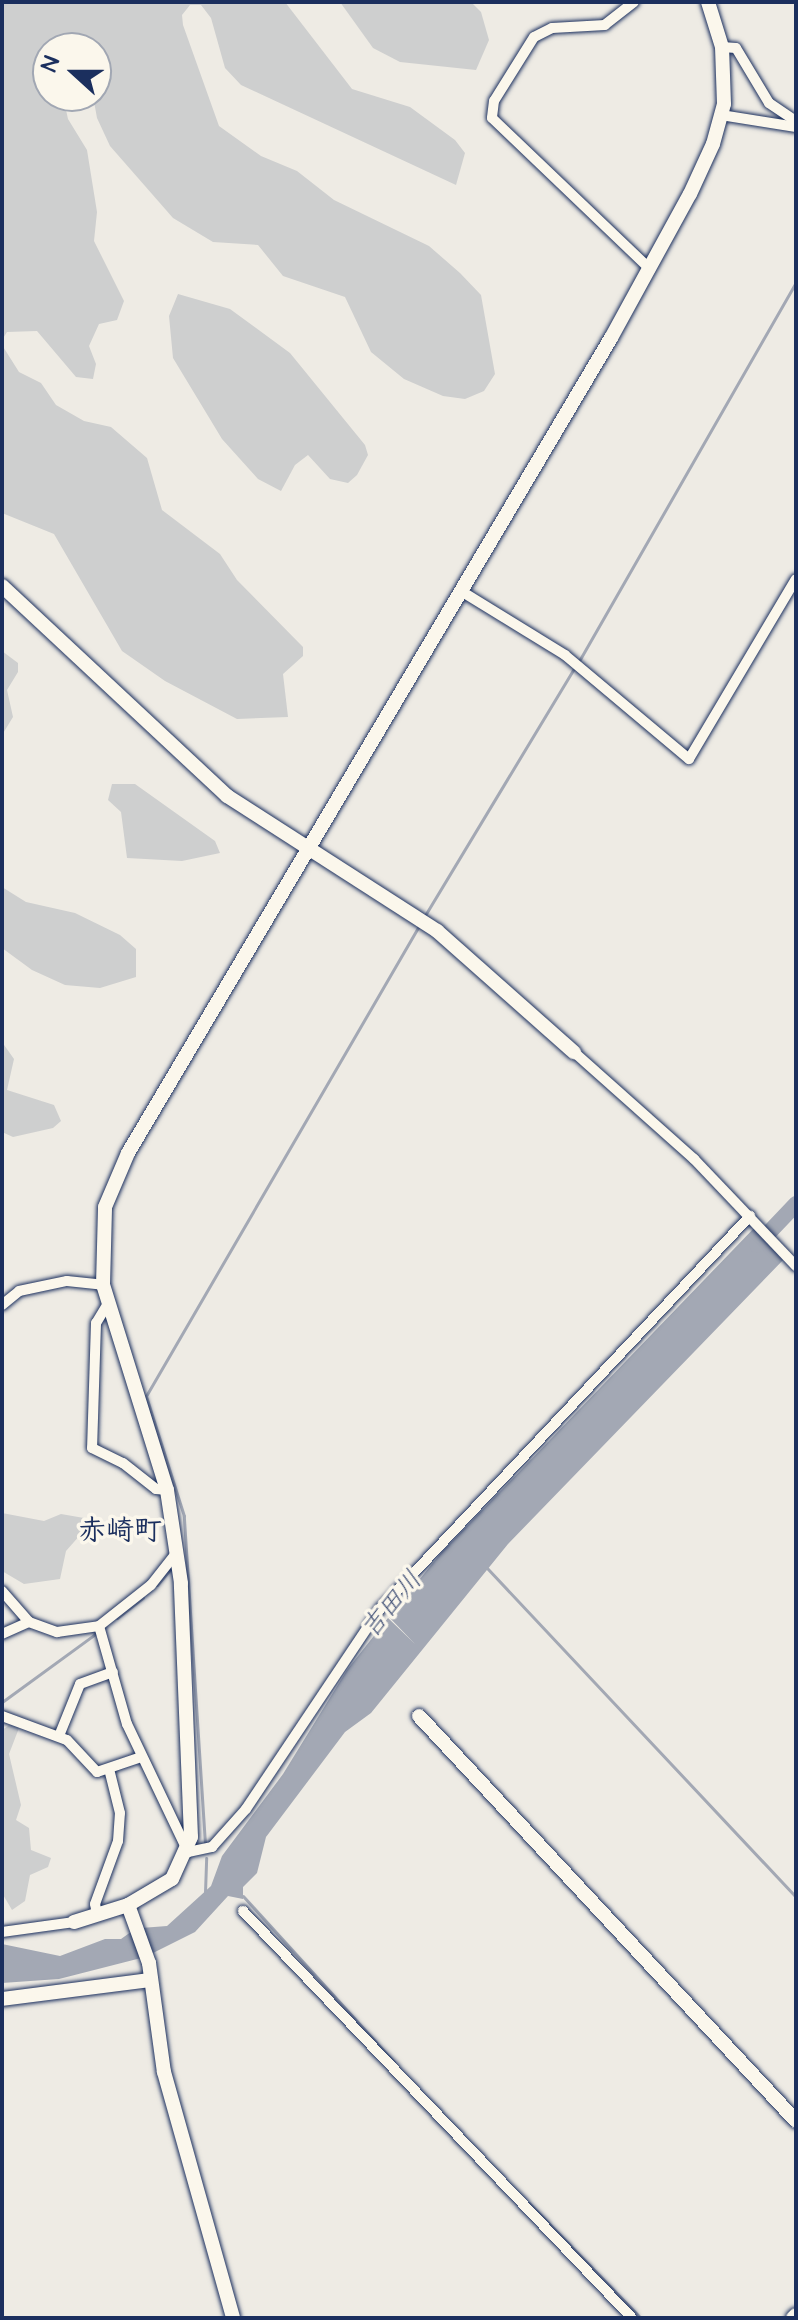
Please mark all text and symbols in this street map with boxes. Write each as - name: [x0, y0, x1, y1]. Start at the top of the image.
- north arrow: [32, 32, 112, 112]
- text: N: [34, 52, 68, 76]
- district label: 赤崎町: [78, 1514, 162, 1548]
- water label: 吉田川: [355, 1565, 429, 1645]

